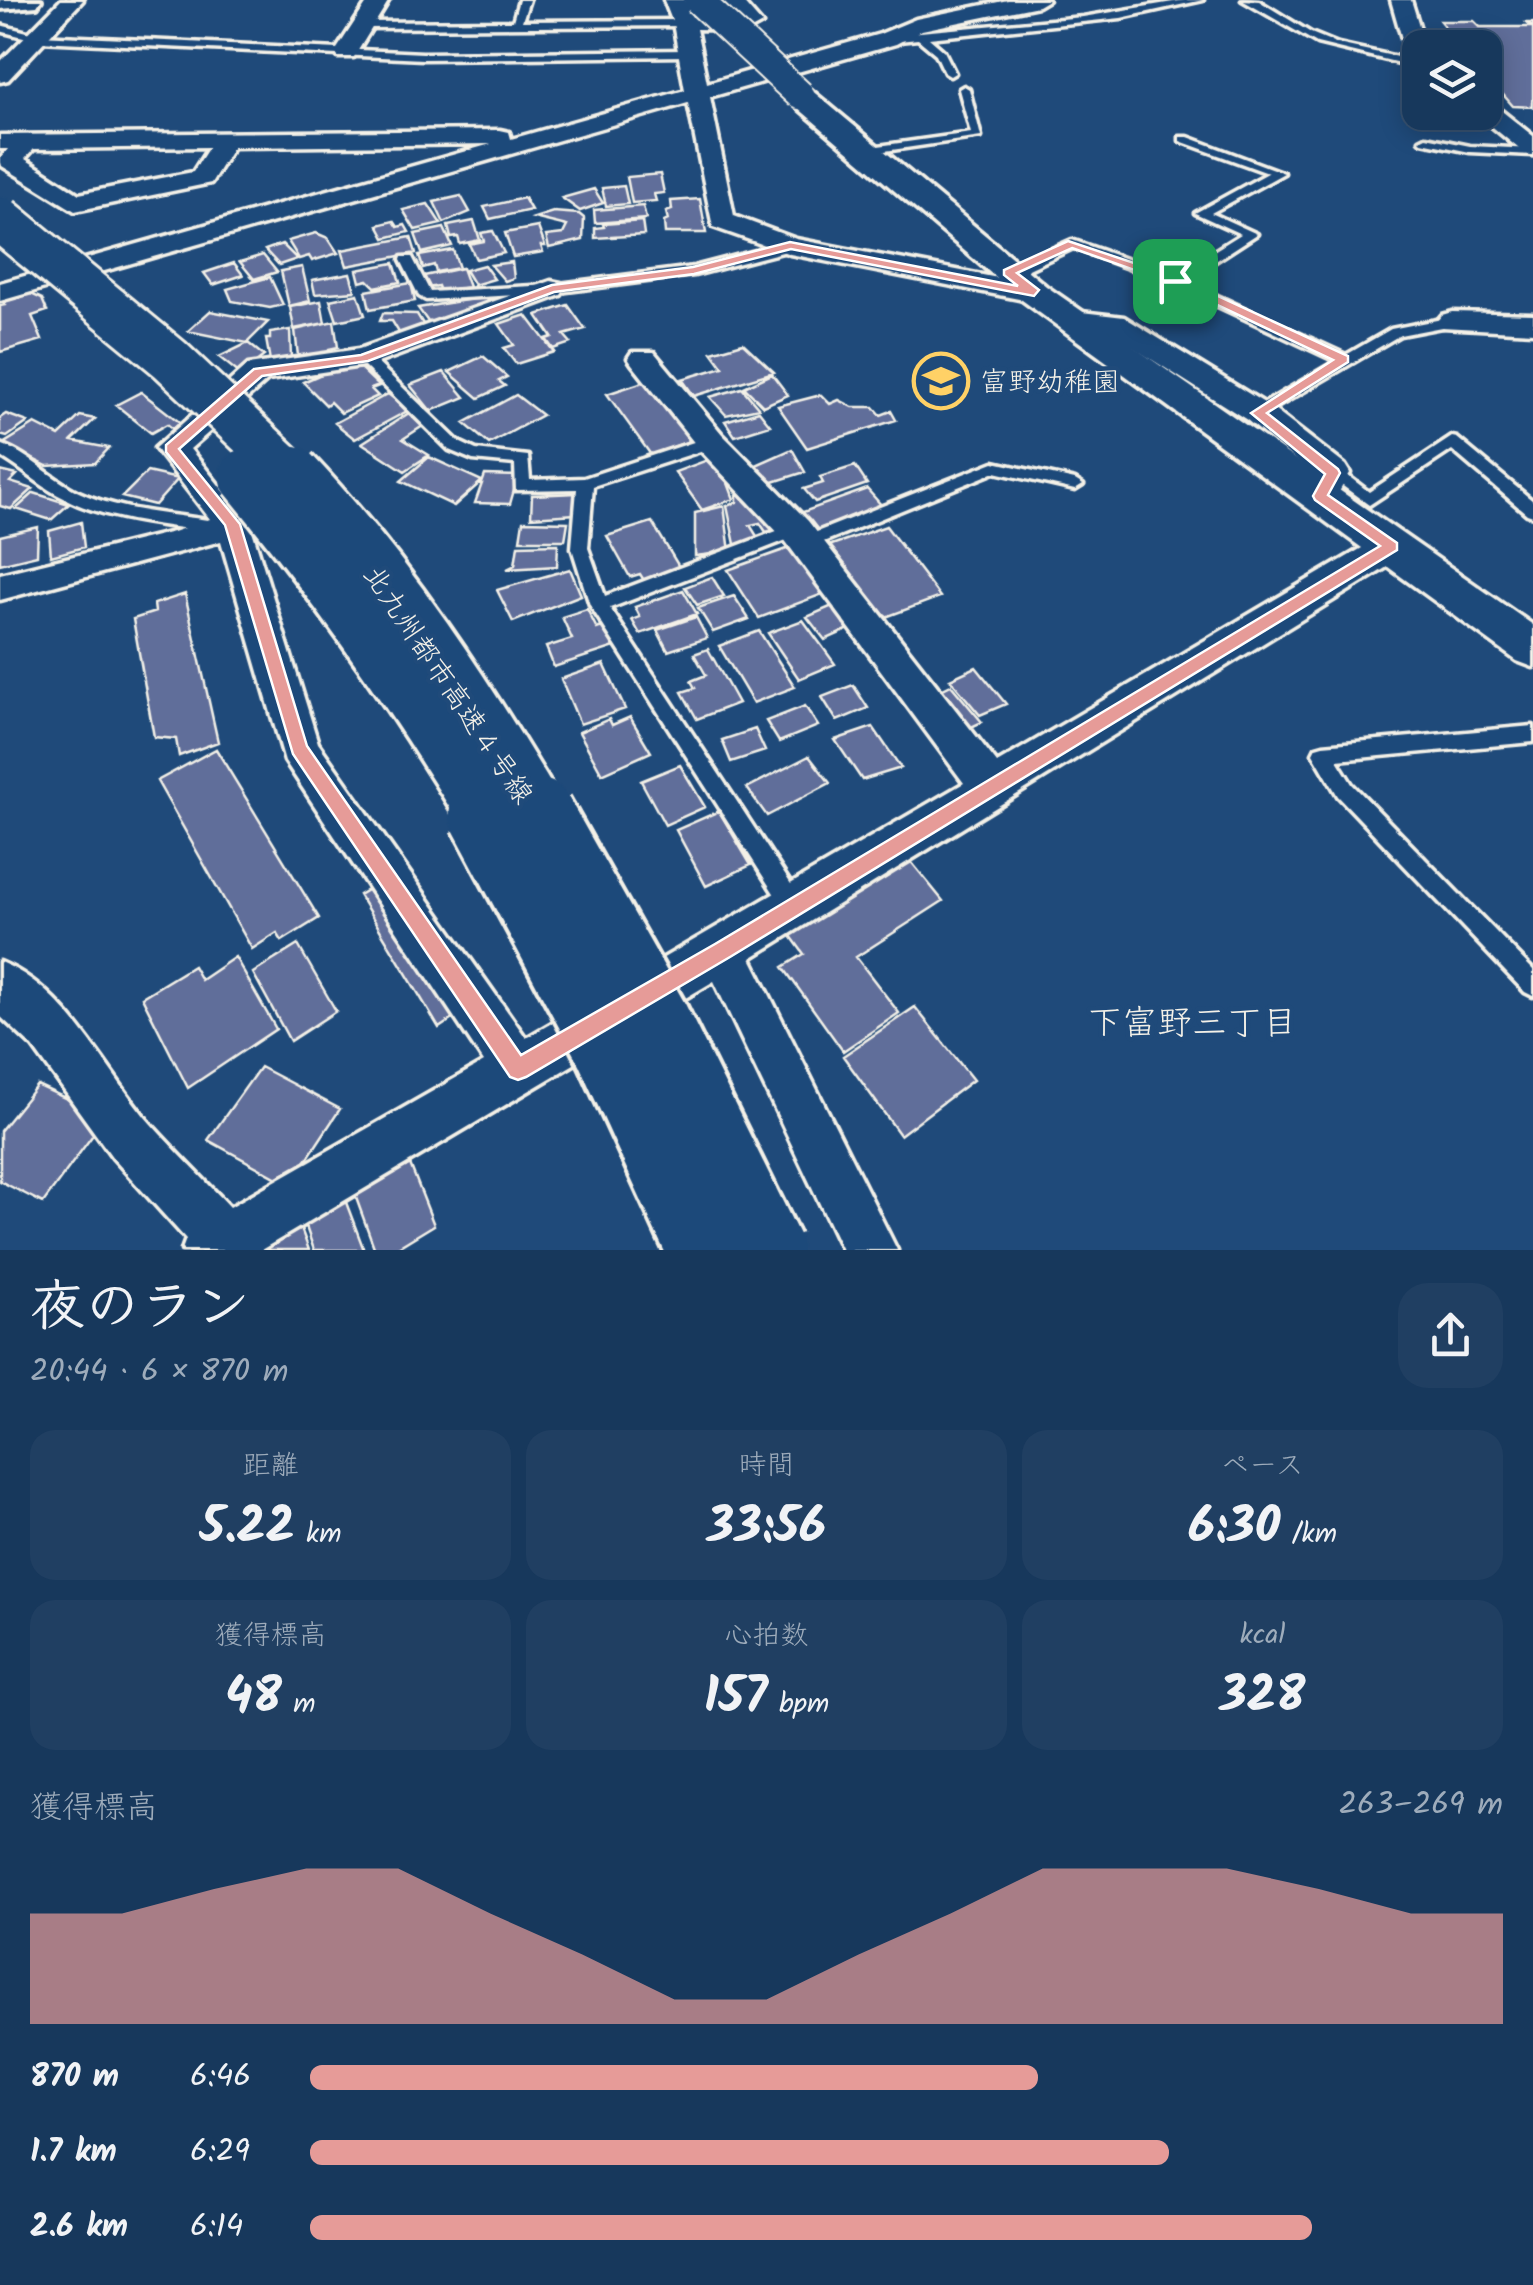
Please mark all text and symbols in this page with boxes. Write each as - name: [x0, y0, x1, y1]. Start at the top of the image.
- map controls: [1402, 30, 1502, 130]
- button: layers: [1402, 30, 1502, 130]
- pin: [1133, 239, 1218, 324]
- icon: arrive: [1148, 254, 1203, 309]
- school or university icon: 富野幼稚園: [911, 351, 971, 411]
- place label: 富野幼稚園: [980, 361, 1120, 406]
- street label: 北九州都市高速４号線: [350, 557, 544, 814]
- district label: 下富野三丁目: [1087, 997, 1297, 1053]
- text: 夜のラン: [30, 1266, 250, 1353]
- button: share: [1398, 1283, 1503, 1388]
- text: 20:44 · 6 × 870 m: [30, 1347, 288, 1398]
- text: 距離: [242, 1444, 299, 1489]
- text: 時間: [738, 1444, 795, 1489]
- text: ペース: [1221, 1444, 1304, 1489]
- text: 5.22: [199, 1489, 295, 1569]
- text: 33:56: [707, 1489, 826, 1569]
- text: 6:30: [1188, 1489, 1280, 1569]
- text: km: [295, 1512, 342, 1557]
- text: /km: [1280, 1512, 1337, 1557]
- text: kcal: [1240, 1613, 1285, 1658]
- text: 獲得標高: [214, 1614, 327, 1659]
- text: 心拍数: [724, 1614, 809, 1659]
- text: 328: [1220, 1658, 1306, 1738]
- text: 48: [225, 1659, 282, 1739]
- text: 157: [704, 1659, 768, 1739]
- text: m: [282, 1682, 316, 1727]
- text: bpm: [768, 1682, 829, 1727]
- text: 263–269 m: [1339, 1780, 1503, 1831]
- text: 獲得標高: [30, 1783, 158, 1834]
- text: 870 m: [30, 2052, 119, 2103]
- text: 6:46: [190, 2052, 251, 2103]
- text: 1.7 km: [30, 2127, 117, 2178]
- text: 6:29: [190, 2127, 250, 2178]
- text: 2.6 km: [30, 2202, 128, 2253]
- text: 6:14: [190, 2202, 243, 2253]

